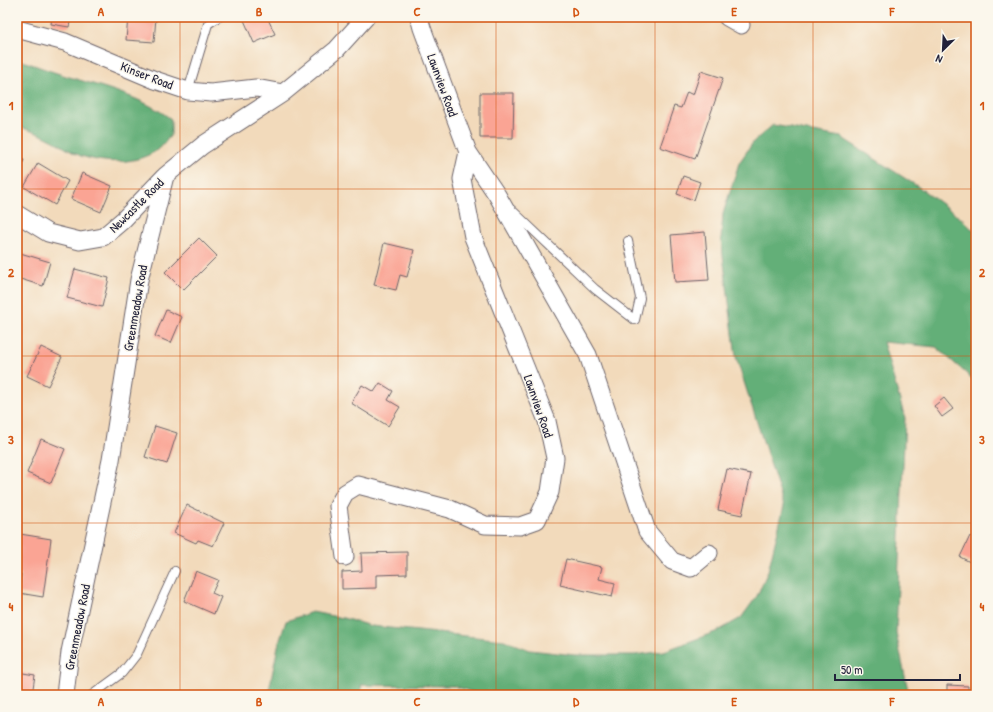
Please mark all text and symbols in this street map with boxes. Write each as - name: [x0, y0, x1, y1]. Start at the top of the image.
- text: A: [98, 2, 105, 20]
- text: B: [256, 2, 263, 20]
- text: C: [413, 2, 421, 20]
- text: D: [573, 2, 580, 20]
- text: E: [731, 2, 737, 20]
- text: F: [889, 2, 896, 20]
- north arrow: [923, 30, 963, 70]
- street label: Lawnview Road: [423, 51, 463, 119]
- text: N: [933, 51, 944, 67]
- street label: Kinser Road: [118, 57, 176, 93]
- text: 1: [9, 96, 14, 114]
- text: 1: [980, 96, 985, 114]
- street label: Newcastle Road: [105, 174, 167, 236]
- text: 2: [8, 263, 15, 281]
- street label: Greenmeadow Road: [119, 263, 151, 353]
- text: 2: [979, 263, 986, 281]
- street label: Lawnview Road: [520, 372, 558, 440]
- text: 3: [8, 430, 14, 448]
- text: 3: [979, 430, 985, 448]
- street label: Greenmeadow Road: [60, 582, 94, 672]
- text: 4: [9, 597, 14, 615]
- text: 4: [980, 597, 985, 615]
- scale bar: [835, 656, 960, 682]
- text: 50 m: [841, 661, 862, 678]
- text: A: [98, 692, 105, 710]
- text: B: [256, 692, 263, 710]
- text: C: [413, 692, 421, 710]
- text: D: [573, 692, 580, 710]
- text: E: [731, 692, 737, 710]
- text: F: [889, 692, 896, 710]

